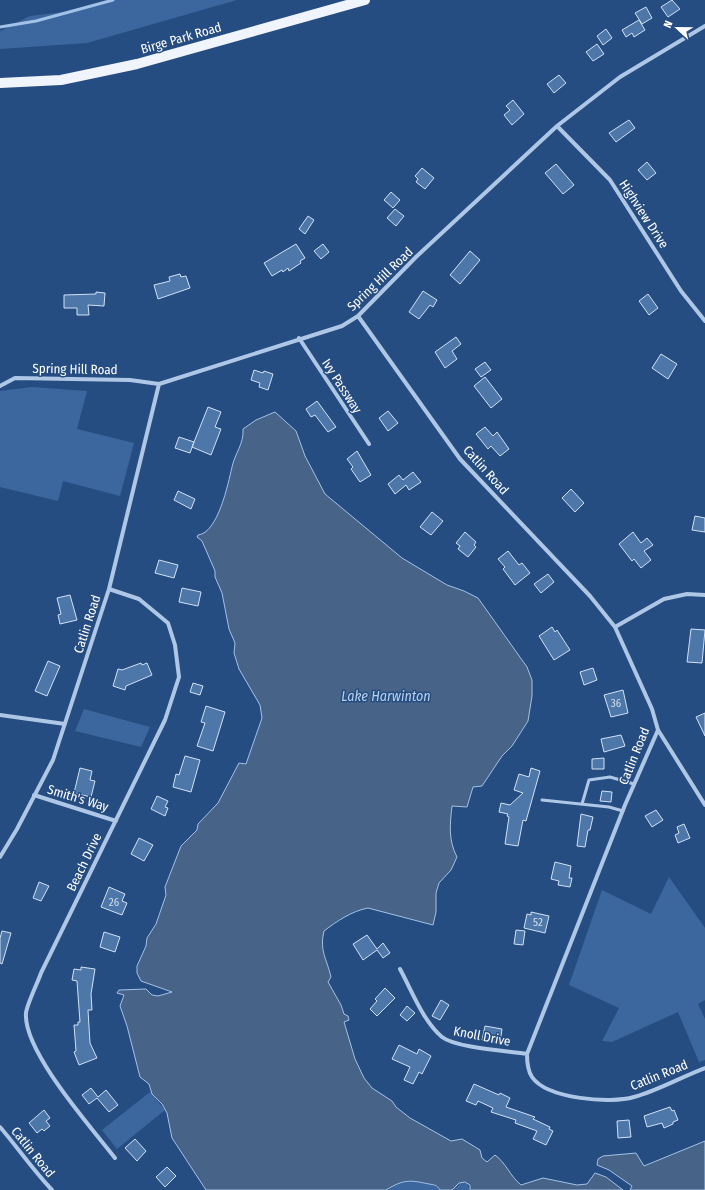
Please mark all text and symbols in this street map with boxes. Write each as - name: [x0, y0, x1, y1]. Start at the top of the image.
- north arrow: [657, 8, 697, 48]
- street label: Birge Park Road: [139, 19, 223, 57]
- text: N: [661, 19, 675, 30]
- street label: Highview Drive: [616, 177, 672, 251]
- street label: Spring Hill Road: [344, 244, 416, 314]
- street label: Ivy Passway: [319, 356, 365, 416]
- street label: Spring Hill Road: [32, 361, 118, 377]
- street label: Catlin Road: [460, 442, 512, 498]
- street label: Catlin Road: [71, 593, 103, 655]
- water label: Lake Harwinton: [341, 688, 431, 705]
- house number: 36: [611, 697, 622, 710]
- street label: Catlin Road: [616, 725, 652, 787]
- street label: Smith's Way: [46, 782, 111, 814]
- street label: Beach Drive: [63, 830, 105, 894]
- house number: 26: [109, 896, 120, 909]
- house number: 52: [533, 916, 543, 929]
- street label: Knoll Drive: [452, 1023, 512, 1049]
- street label: Catlin Road: [628, 1057, 690, 1093]
- street label: Catlin Road: [8, 1124, 58, 1180]

